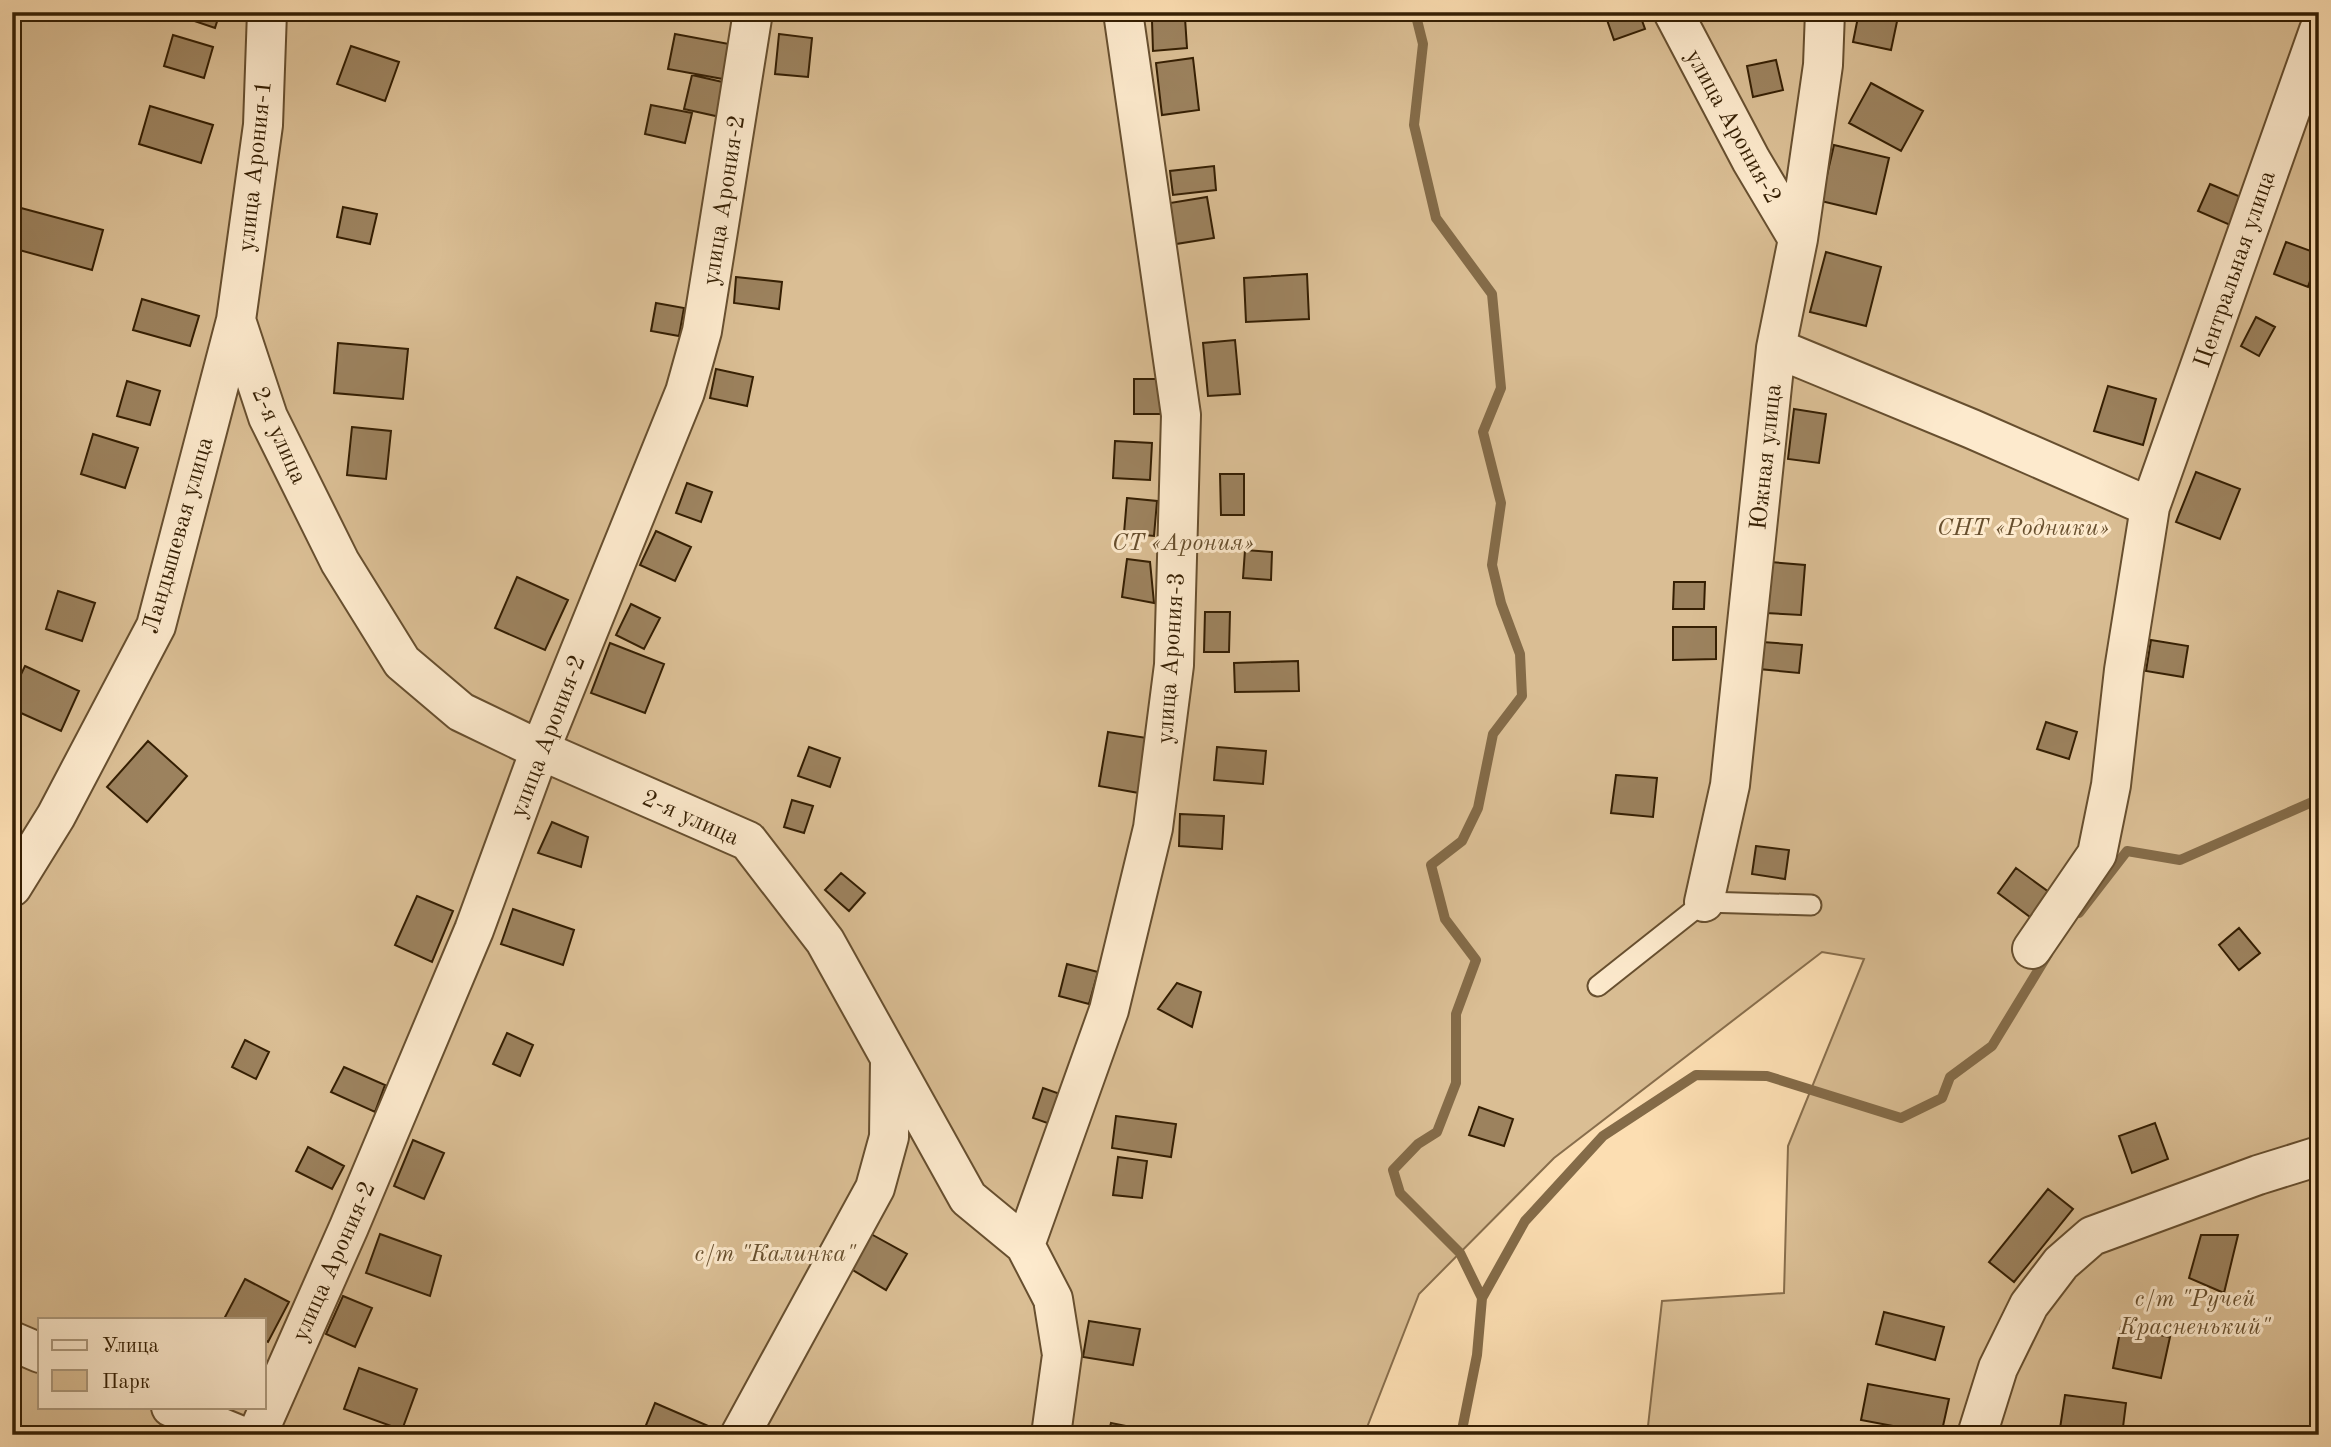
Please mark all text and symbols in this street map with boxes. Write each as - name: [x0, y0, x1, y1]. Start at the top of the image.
- street label: улица Арония-2: [1680, 46, 1784, 208]
- street label: улица Арония-1: [235, 79, 277, 253]
- street label: улица Арония-2: [700, 113, 750, 287]
- street label: Центральная улица: [2191, 168, 2281, 371]
- street label: Южная улица: [1747, 383, 1787, 532]
- street label: 2-я улица: [246, 384, 310, 488]
- street label: Ландышевая улица: [139, 434, 219, 637]
- park label: СНТ «Родники»: [1937, 517, 2109, 541]
- park label: СТ «Арония»: [1112, 532, 1254, 556]
- street label: улица Арония-3: [1154, 571, 1190, 745]
- street label: улица Арония-2: [507, 652, 591, 821]
- street label: 2-я улица: [638, 787, 742, 851]
- street label: улица Арония-2: [289, 1178, 381, 1345]
- park label: с/т "Калинка": [694, 1243, 857, 1267]
- park label: с/т "Ручей Красненький": [2118, 1288, 2272, 1340]
- legend: [38, 1318, 266, 1408]
- text: Улица: [102, 1336, 159, 1357]
- text: Парк: [102, 1372, 151, 1393]

